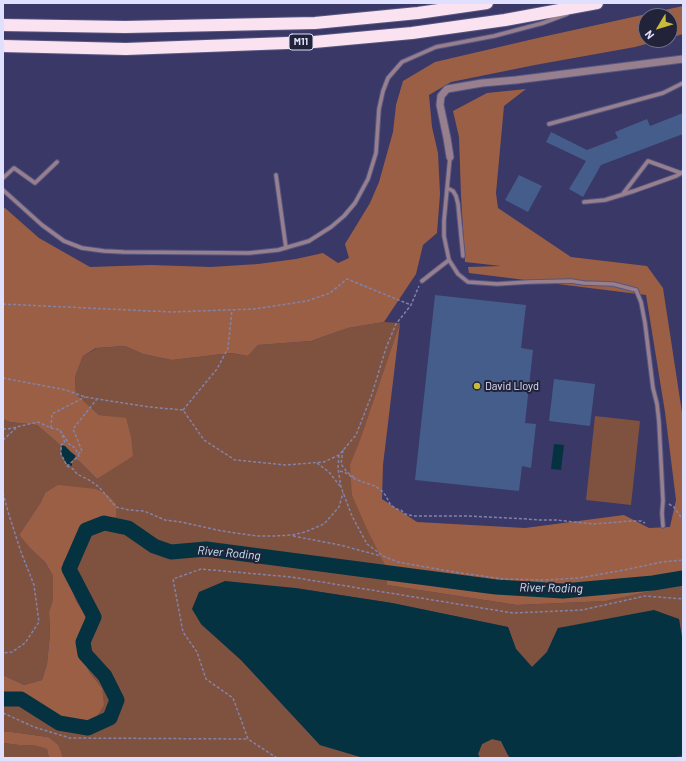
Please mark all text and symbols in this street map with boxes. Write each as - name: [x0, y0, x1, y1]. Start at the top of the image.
- north arrow: [638, 8, 678, 48]
- text: N: [642, 28, 656, 42]
- road number: M11: [289, 34, 313, 50]
- place label: David Lloyd: [485, 379, 539, 393]
- marker: David Lloyd: [472, 381, 482, 391]
- water label: River Roding: [197, 543, 261, 563]
- water label: River Roding: [519, 580, 583, 596]

